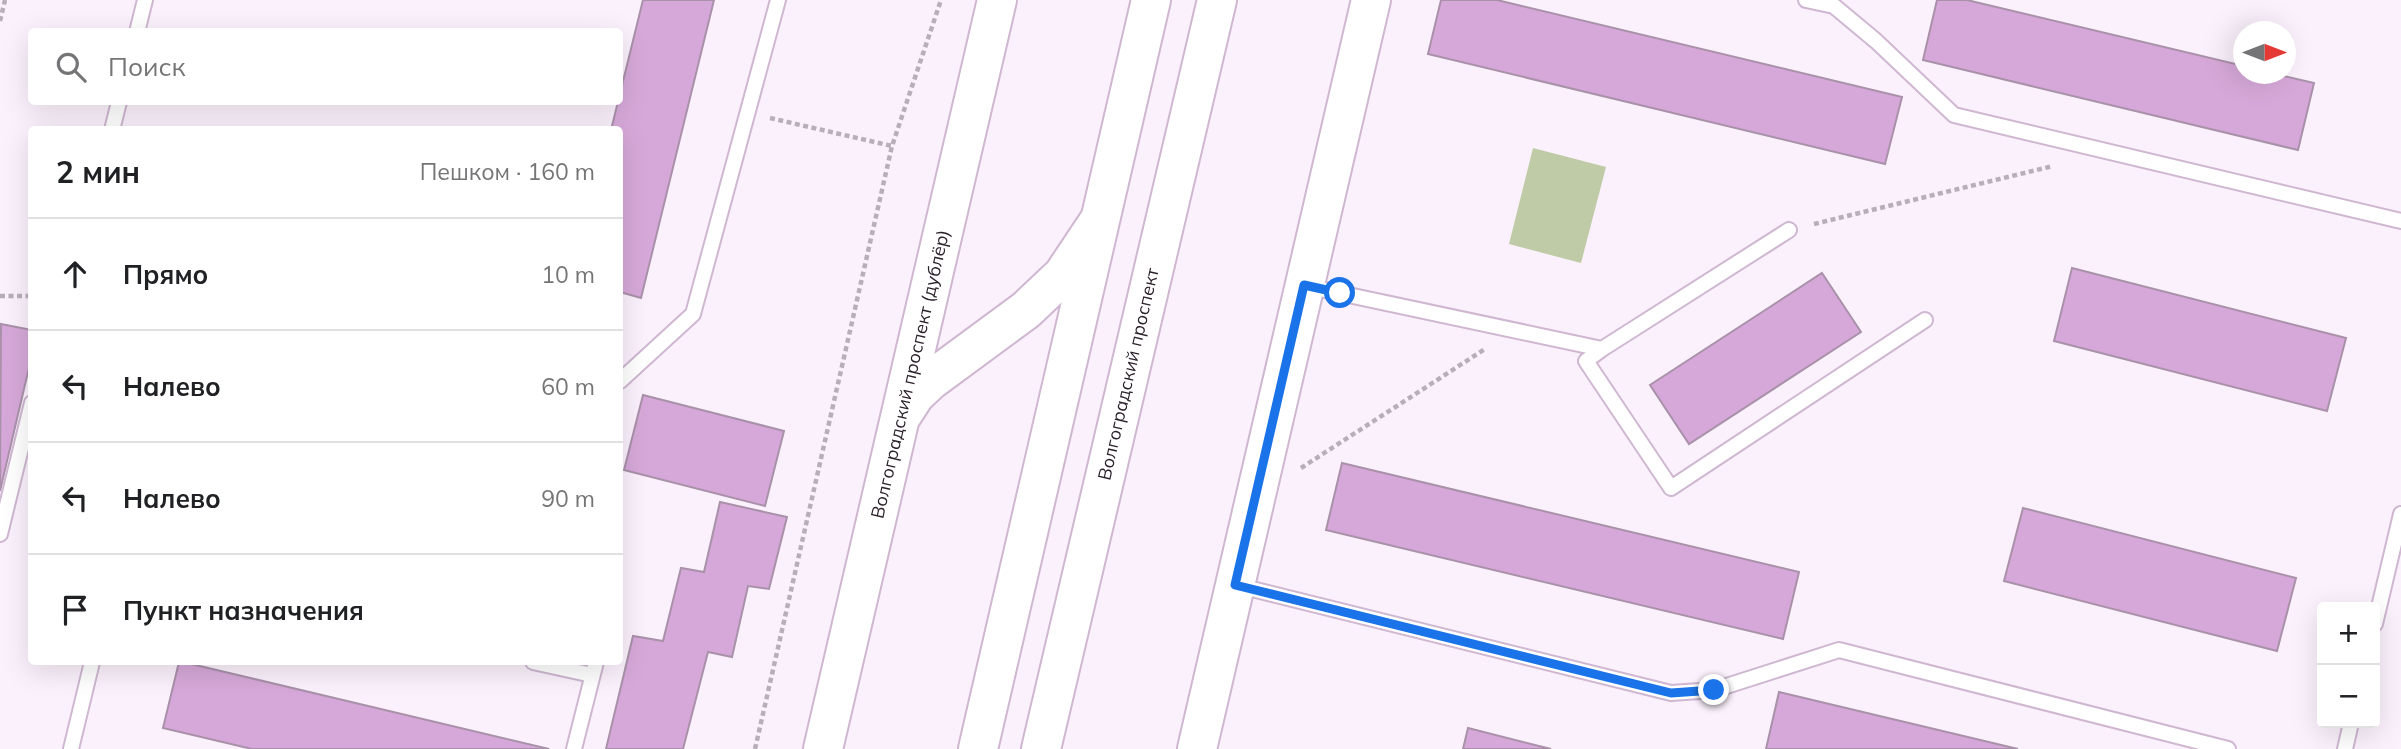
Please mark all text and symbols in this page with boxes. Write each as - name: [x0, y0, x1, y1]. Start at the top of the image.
- north arrow: [2233, 21, 2296, 84]
- search box: [28, 28, 623, 105]
- icon: search: [52, 48, 90, 86]
- text: Поиск: [108, 50, 186, 83]
- text: 2 мин: [56, 153, 140, 191]
- text: Пешком · 160 m: [420, 157, 595, 186]
- street label: Волгоградский проспект (дублёр): [866, 227, 954, 521]
- icon: ahead: [56, 255, 94, 293]
- text: Прямо: [123, 258, 208, 291]
- text: 10 m: [541, 260, 595, 289]
- street label: Волгоградский проспект: [1092, 265, 1164, 482]
- route start: [1324, 277, 1355, 308]
- icon: left: [56, 367, 94, 405]
- text: Налево: [123, 370, 221, 403]
- text: 60 m: [541, 372, 595, 401]
- icon: left: [56, 479, 94, 517]
- text: Налево: [123, 482, 221, 515]
- text: 90 m: [541, 484, 595, 513]
- icon: arrive: [56, 591, 94, 629]
- text: Пункт назначения: [123, 594, 364, 627]
- map controls: [2317, 602, 2380, 728]
- button: +: [2317, 602, 2380, 665]
- button: −: [2317, 665, 2380, 728]
- route end: [1698, 674, 1729, 705]

